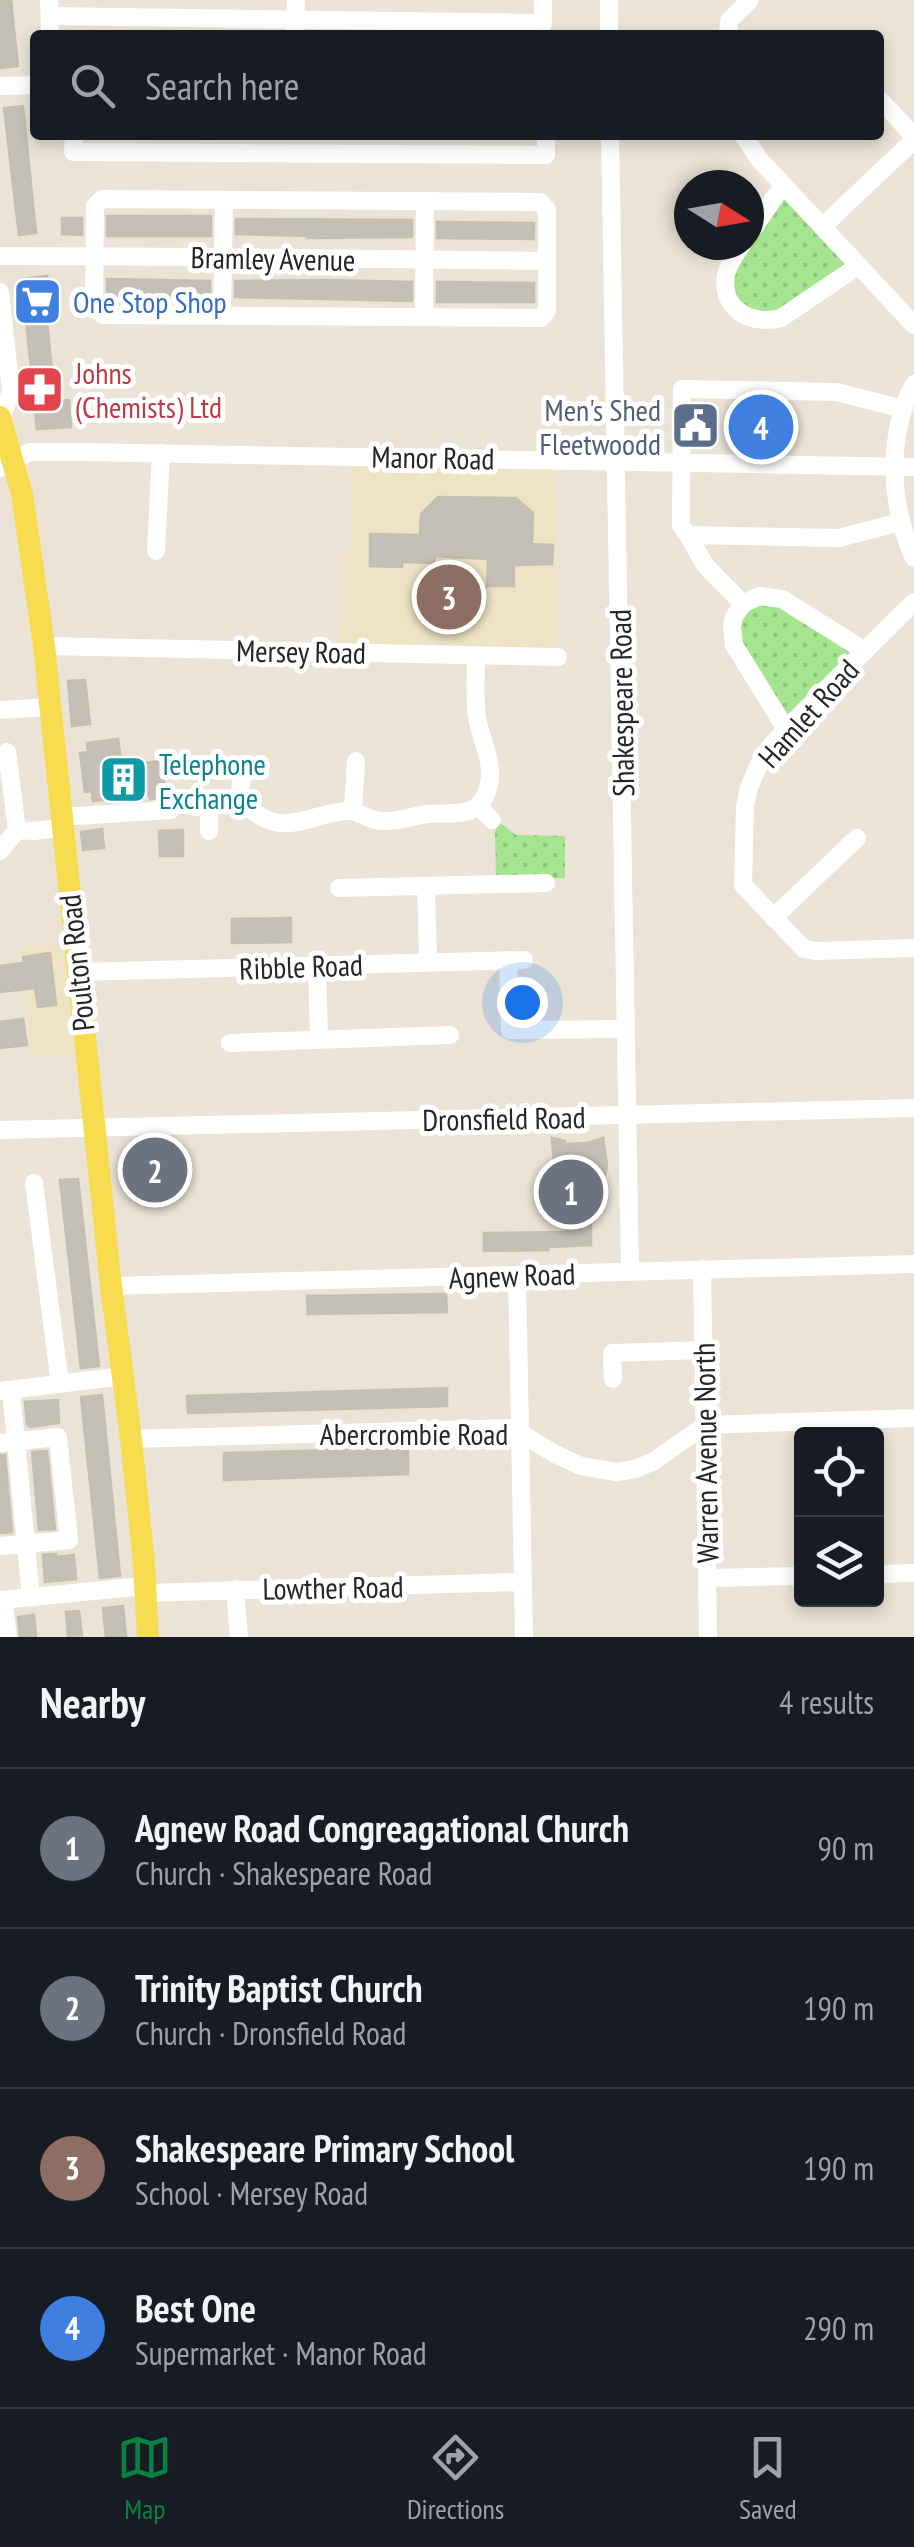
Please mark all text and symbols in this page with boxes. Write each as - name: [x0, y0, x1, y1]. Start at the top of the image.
- search box: [30, 30, 884, 140]
- icon: search: [65, 58, 120, 113]
- text: Search here: [145, 61, 299, 110]
- north arrow: [674, 170, 764, 260]
- street label: Bramley Avenue: [190, 237, 356, 279]
- supermarket icon: One Stop Shop: [12, 275, 64, 327]
- place label: One Stop Shop: [73, 282, 227, 321]
- place label: Johns (Chemists) Ltd: [74, 353, 222, 426]
- pharmacy icon: Johns (Chemists) Ltd: [14, 363, 66, 415]
- place label: Men's Shed Fleetwoodd: [540, 390, 661, 463]
- pin: 4: [728, 390, 794, 464]
- public building icon: Men's Shed Fleetwoodd: [670, 400, 722, 452]
- street label: Manor Road: [371, 436, 495, 478]
- pin: 3: [416, 560, 482, 634]
- street label: Shakespeare Road: [600, 609, 642, 797]
- street label: Mersey Road: [236, 630, 366, 672]
- street label: Hamlet Road: [749, 651, 867, 775]
- place label: Telephone Exchange: [159, 744, 266, 817]
- building icon: Telephone Exchange: [98, 754, 150, 806]
- street label: Poulton Road: [49, 893, 103, 1033]
- street label: Ribble Road: [238, 944, 364, 988]
- your location: [497, 977, 548, 1028]
- street label: Dronsfield Road: [422, 1097, 586, 1139]
- pin: 2: [122, 1132, 188, 1208]
- pin: 1: [538, 1154, 604, 1230]
- street label: Agnew Road: [448, 1253, 576, 1297]
- street label: Warren Avenue North: [684, 1342, 726, 1564]
- street label: Abercrombie Road: [320, 1414, 508, 1453]
- map controls: [794, 1427, 884, 1607]
- button: locate: [794, 1427, 884, 1517]
- button: layers: [794, 1517, 884, 1607]
- street label: Lowther Road: [262, 1566, 404, 1608]
- text: Nearby: [40, 1675, 145, 1730]
- text: 4 results: [779, 1681, 874, 1723]
- text: Agnew Road Congreagational Church: [135, 1803, 629, 1852]
- text: 1: [65, 1827, 80, 1869]
- text: 90 m: [818, 1827, 874, 1869]
- text: Church · Shakespeare Road: [135, 1852, 432, 1894]
- text: Trinity Baptist Church: [135, 1963, 423, 2012]
- text: 2: [65, 1987, 80, 2029]
- text: 190 m: [803, 1987, 874, 2029]
- text: Church · Dronsfield Road: [135, 2012, 406, 2054]
- text: Shakespeare Primary School: [135, 2123, 514, 2172]
- text: 3: [65, 2147, 80, 2189]
- text: 190 m: [803, 2147, 874, 2189]
- text: School · Mersey Road: [135, 2172, 368, 2214]
- text: Best One: [135, 2283, 256, 2332]
- text: 4: [65, 2307, 80, 2349]
- text: 290 m: [803, 2307, 874, 2349]
- text: Supermarket · Manor Road: [135, 2332, 427, 2374]
- tab: Map: [117, 2430, 172, 2527]
- tab: Directions: [407, 2430, 504, 2527]
- tab: Saved: [739, 2430, 797, 2527]

